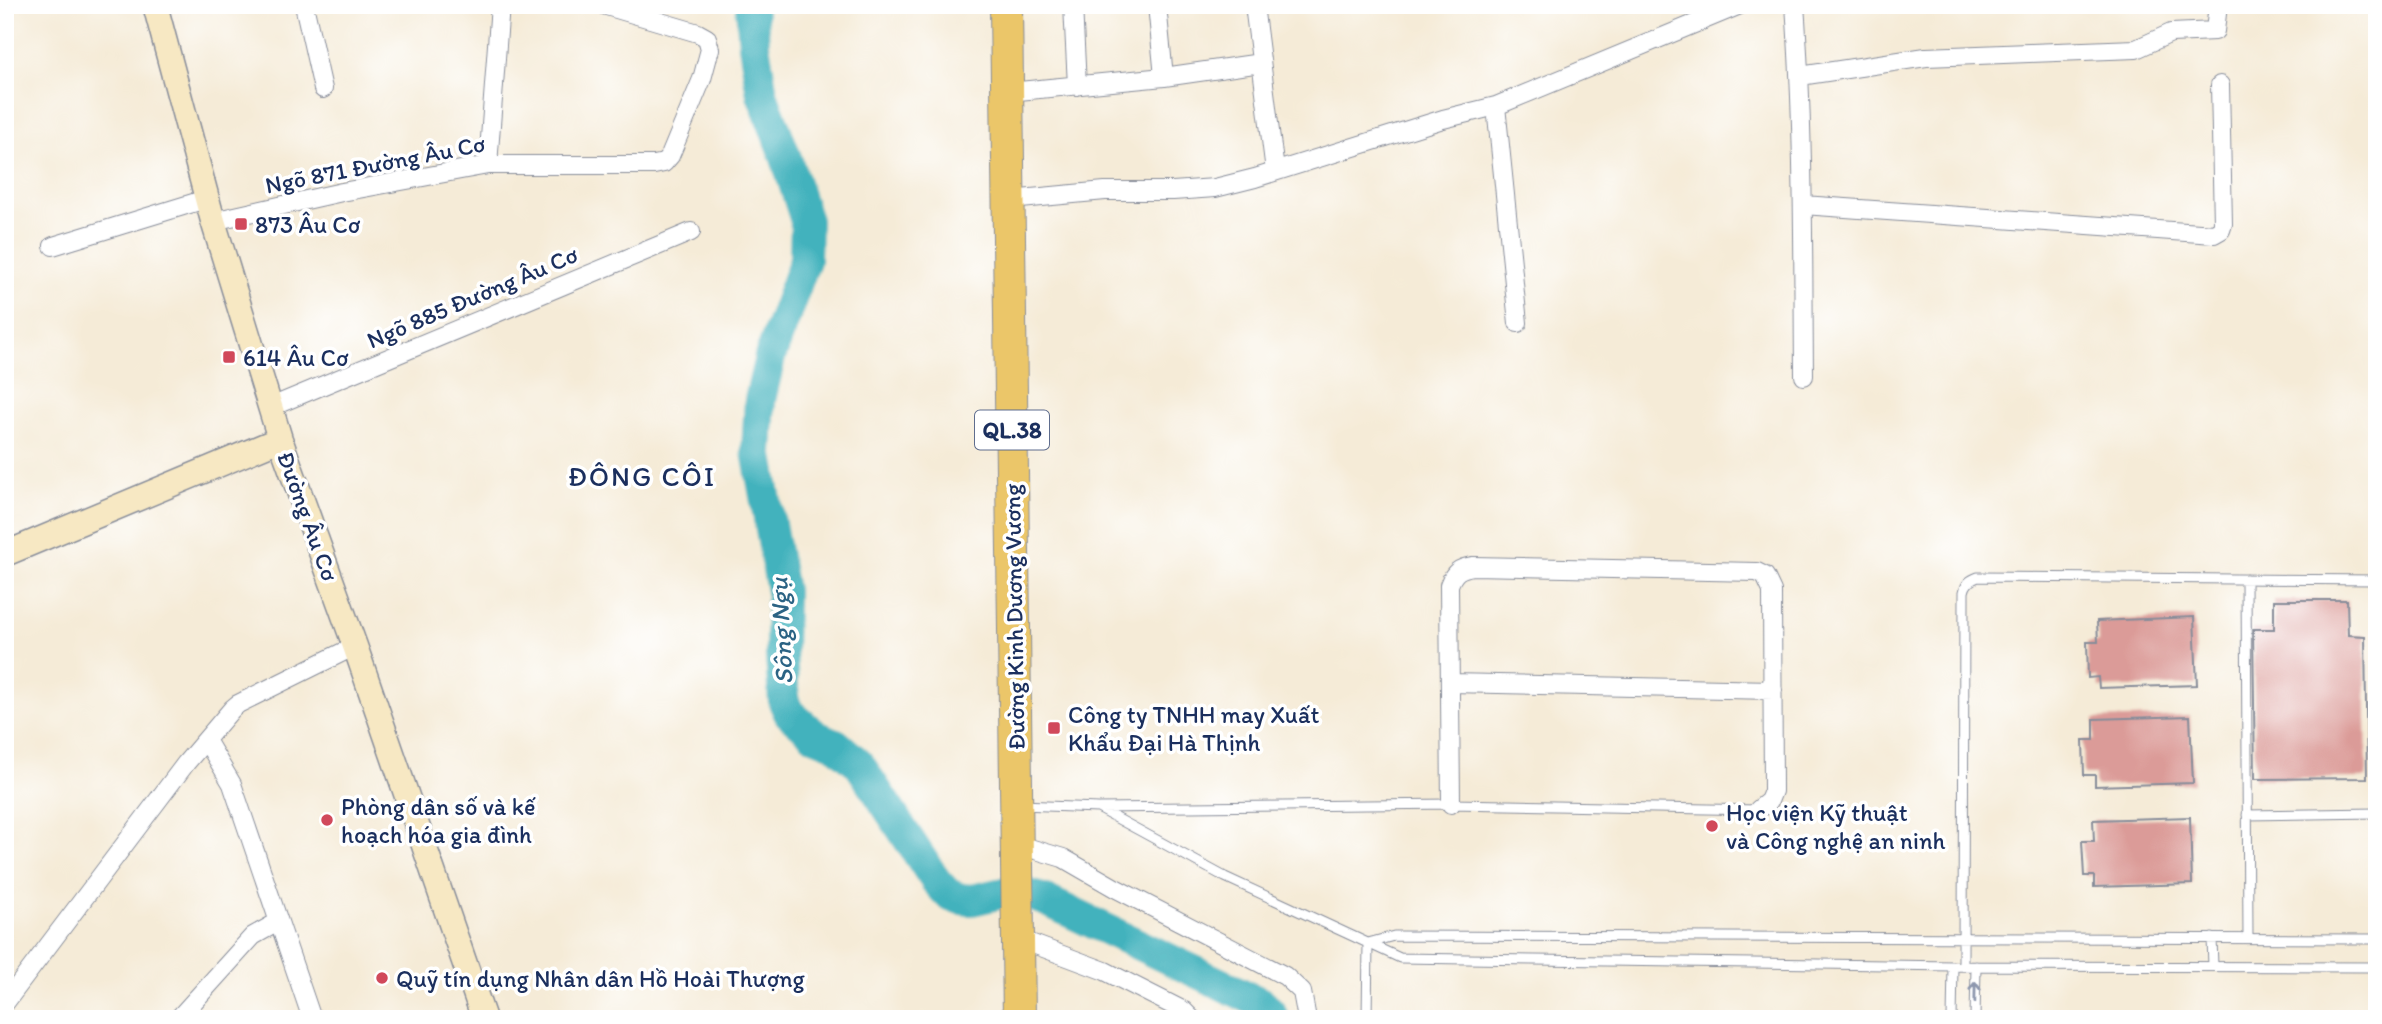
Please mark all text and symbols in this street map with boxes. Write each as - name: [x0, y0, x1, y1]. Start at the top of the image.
- street label: Ngõ 871 Đường Âu Cơ: [263, 128, 488, 200]
- place label: 873 Âu Cơ: [255, 210, 361, 239]
- marker: 873 Âu Cơ: [233, 216, 249, 232]
- street label: Ngõ 885 Đường Âu Cơ: [362, 239, 582, 355]
- place label: 614 Âu Cơ: [243, 343, 349, 372]
- marker: 614 Âu Cơ: [221, 349, 237, 365]
- road number: QL.38: [975, 410, 1049, 450]
- street label: Đường Âu Cơ: [271, 447, 345, 585]
- district label: ĐÔNG CÔI: [568, 459, 716, 493]
- street label: Đường Kinh Dương Vương: [997, 483, 1031, 750]
- water label: Sông Ngụ: [762, 576, 800, 685]
- place label: Công ty TNHH may Xuất Khẩu Đại Hà Thịnh: [1068, 700, 1319, 757]
- marker: Công ty TNHH may Xuất Khẩu Đại Hà Thịnh: [1046, 720, 1062, 736]
- place label: Phòng dân số và kế hoạch hóa gia đình: [341, 792, 536, 849]
- place label: Học viện Kỹ thuật và Công nghệ an ninh: [1726, 798, 1945, 855]
- marker: Phòng dân số và kế hoạch hóa gia đình: [319, 812, 335, 828]
- marker: Học viện Kỹ thuật và Công nghệ an ninh: [1704, 818, 1720, 834]
- place label: Quỹ tín dụng Nhân dân Hồ Hoài Thượng: [396, 964, 806, 993]
- marker: Quỹ tín dụng Nhân dân Hồ Hoài Thượng: [374, 970, 390, 986]
- one-way arrow: [1968, 981, 1982, 1004]

